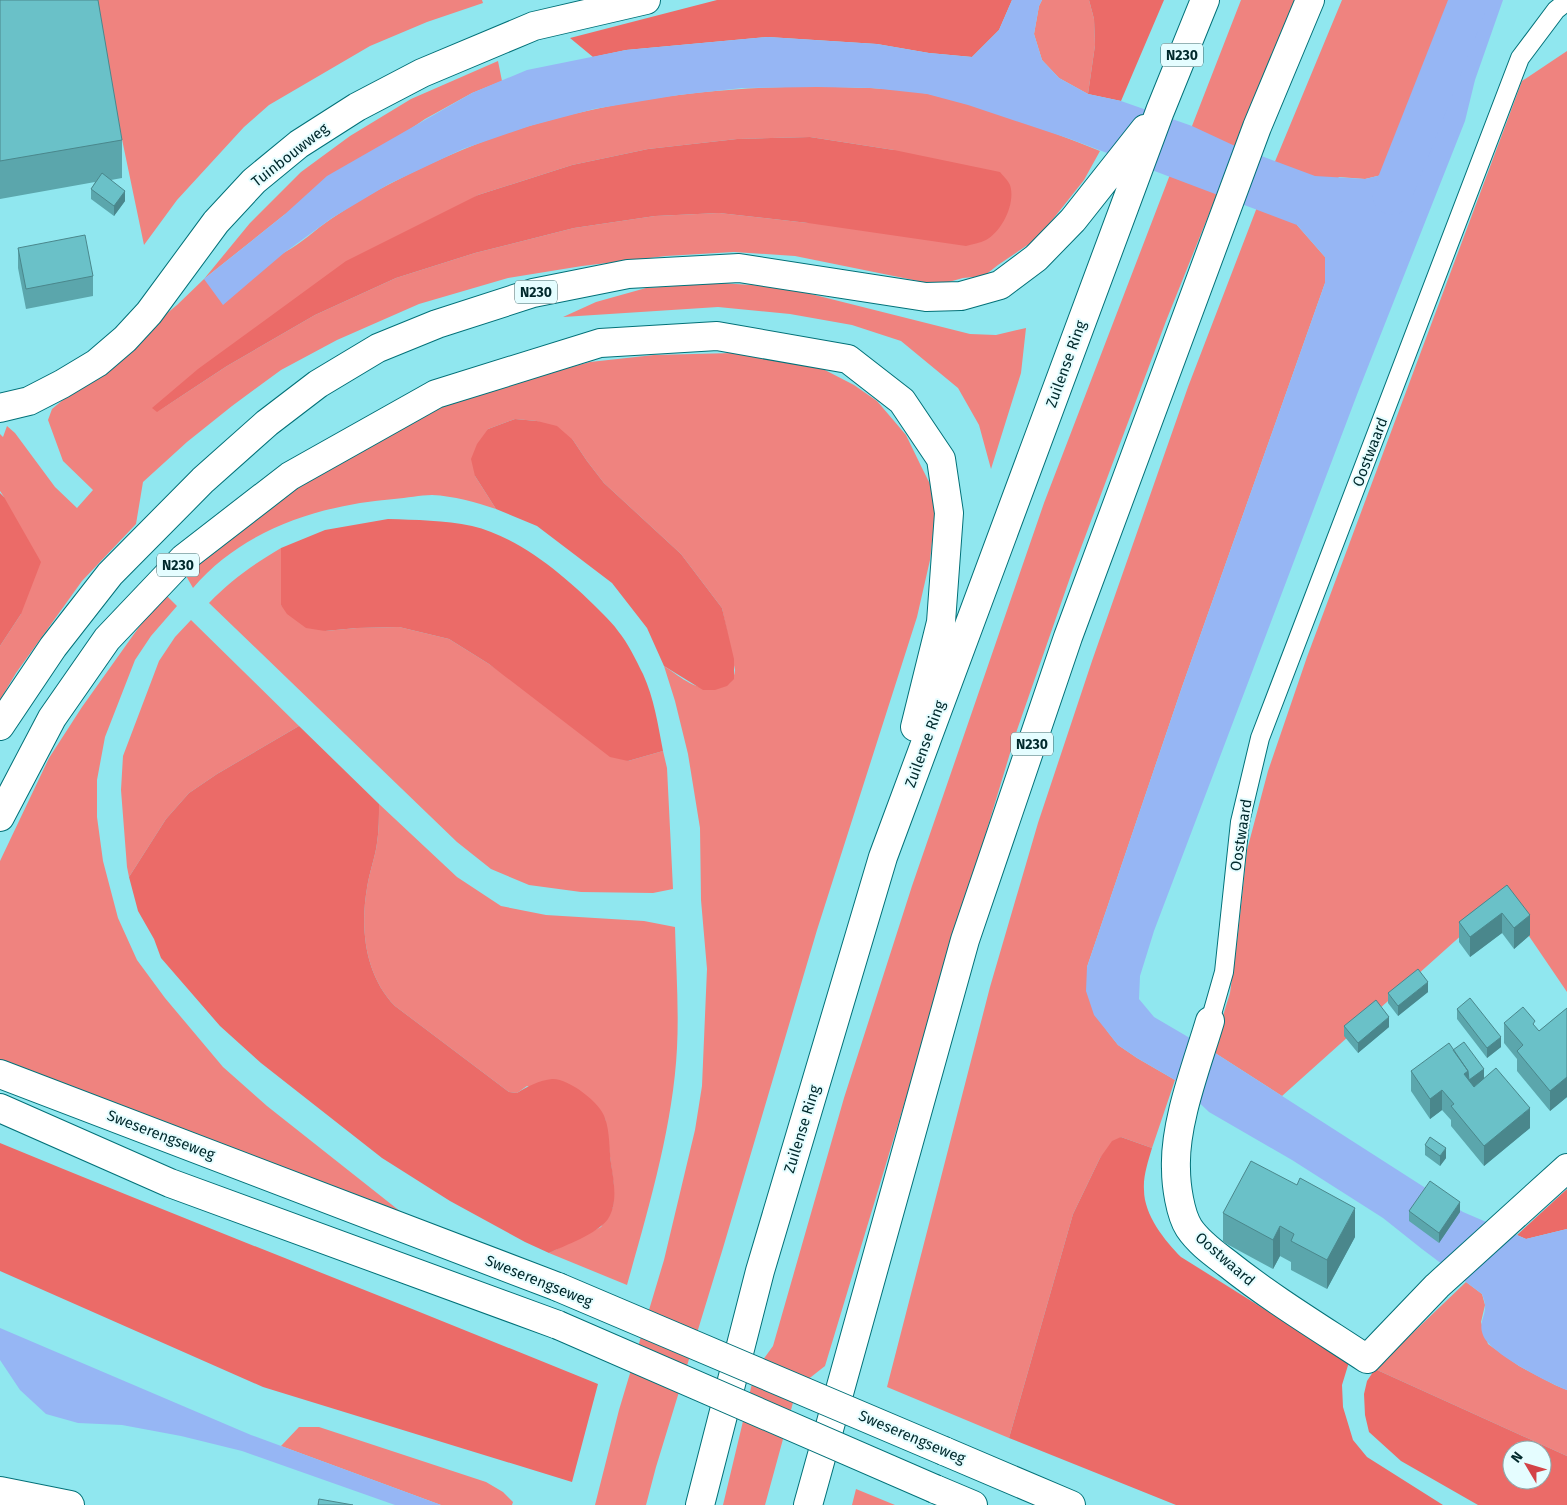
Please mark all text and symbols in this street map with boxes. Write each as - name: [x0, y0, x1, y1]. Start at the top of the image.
- road number: N230: [1161, 44, 1203, 66]
- street label: Tuinbouwweg: [248, 119, 332, 191]
- road number: N230: [515, 280, 557, 304]
- street label: Zuilense Ring: [1042, 318, 1090, 410]
- street label: Oostwaard: [1349, 415, 1391, 489]
- road number: N230: [157, 554, 199, 576]
- street label: Zuilense Ring: [901, 698, 949, 790]
- road number: N230: [1011, 732, 1053, 756]
- street label: Oostwaard: [1226, 798, 1256, 872]
- street label: Zuilense Ring: [780, 1083, 824, 1175]
- street label: Sweserengseweg: [104, 1106, 218, 1164]
- street label: Oostwaard: [1192, 1228, 1258, 1290]
- street label: Sweserengseweg: [483, 1251, 595, 1311]
- street label: Sweserengseweg: [856, 1406, 968, 1468]
- north arrow: [1502, 1440, 1552, 1490]
- text: N: [1508, 1448, 1527, 1466]

